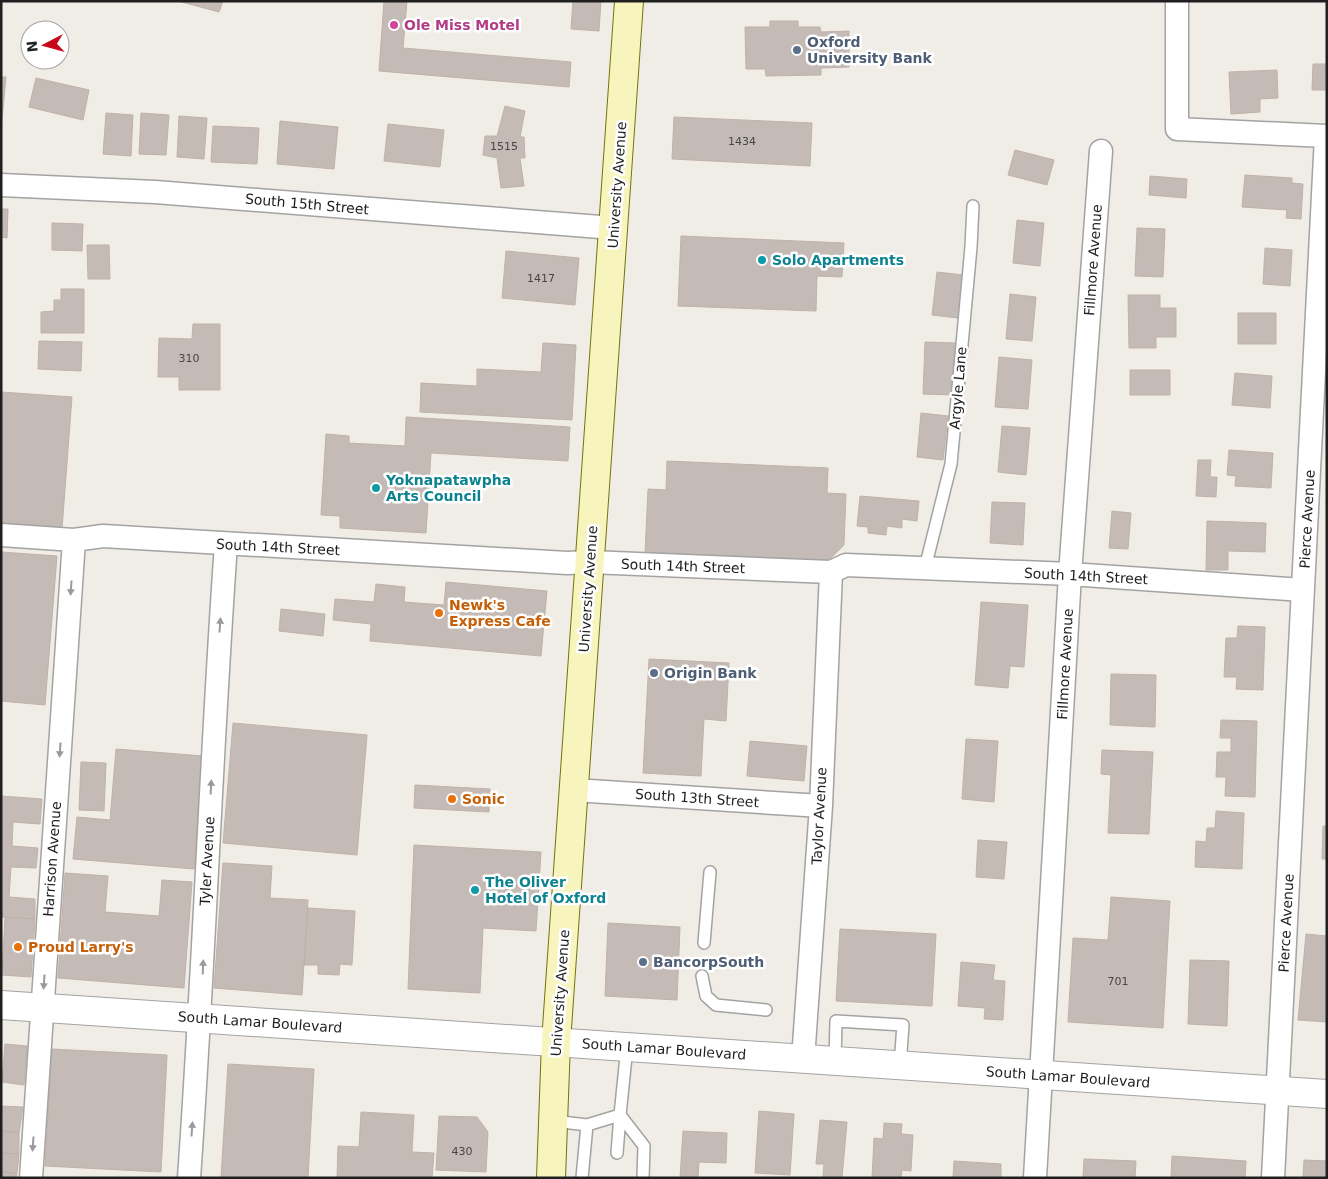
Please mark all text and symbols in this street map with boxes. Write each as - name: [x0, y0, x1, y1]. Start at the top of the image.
- place label: Ole Miss Motel: [404, 17, 520, 33]
- marker: Ole Miss Motel: [388, 19, 400, 31]
- north arrow: [20, 20, 70, 70]
- place label: Oxford University Bank: [807, 34, 933, 66]
- text: N: [24, 40, 41, 53]
- marker: Oxford University Bank: [791, 44, 803, 56]
- street label: University Avenue: [605, 121, 629, 249]
- house number: 1434: [728, 135, 756, 148]
- house number: 1515: [490, 140, 518, 153]
- street label: South 15th Street: [244, 191, 370, 217]
- street label: Fillmore Avenue: [1081, 204, 1105, 316]
- place label: Solo Apartments: [772, 252, 904, 268]
- marker: Solo Apartments: [756, 254, 768, 266]
- house number: 1417: [527, 272, 555, 285]
- street label: Argyle Lane: [946, 346, 970, 430]
- house number: 310: [179, 352, 200, 365]
- street label: Pierce Avenue: [1296, 469, 1318, 569]
- place label: Yoknapatawpha Arts Council: [385, 472, 511, 504]
- marker: Yoknapatawpha Arts Council: [370, 482, 382, 494]
- street label: University Avenue: [576, 525, 600, 653]
- street label: South 14th Street: [216, 536, 341, 558]
- street label: South 14th Street: [621, 556, 746, 576]
- street label: South 14th Street: [1024, 565, 1149, 587]
- one-way arrow: [66, 580, 74, 596]
- place label: Newk's Express Cafe: [449, 597, 551, 629]
- marker: Newk's Express Cafe: [433, 607, 445, 619]
- street label: Fillmore Avenue: [1054, 608, 1076, 720]
- one-way arrow: [216, 617, 224, 633]
- place label: Origin Bank: [664, 665, 757, 681]
- marker: Origin Bank: [648, 667, 660, 679]
- one-way arrow: [55, 743, 63, 759]
- street label: Taylor Avenue: [808, 767, 830, 866]
- one-way arrow: [207, 779, 215, 795]
- street label: South 13th Street: [634, 786, 760, 810]
- place label: Sonic: [462, 791, 505, 807]
- marker: Sonic: [446, 793, 458, 805]
- street label: Harrison Avenue: [40, 801, 64, 917]
- street label: Tyler Avenue: [197, 816, 217, 907]
- street label: Pierce Avenue: [1275, 873, 1297, 973]
- place label: The Oliver Hotel of Oxford: [485, 874, 606, 906]
- marker: The Oliver Hotel of Oxford: [469, 884, 481, 896]
- street label: University Avenue: [548, 929, 572, 1057]
- place label: Proud Larry's: [28, 939, 134, 955]
- marker: Proud Larry's: [12, 941, 24, 953]
- place label: BancorpSouth: [653, 954, 764, 970]
- marker: BancorpSouth: [637, 956, 649, 968]
- one-way arrow: [199, 959, 207, 975]
- one-way arrow: [39, 974, 47, 990]
- house number: 701: [1108, 975, 1129, 988]
- street label: South Lamar Boulevard: [177, 1008, 343, 1036]
- street label: South Lamar Boulevard: [581, 1035, 747, 1063]
- street label: South Lamar Boulevard: [985, 1063, 1151, 1091]
- one-way arrow: [189, 1121, 197, 1137]
- one-way arrow: [28, 1137, 36, 1153]
- house number: 430: [452, 1145, 473, 1158]

